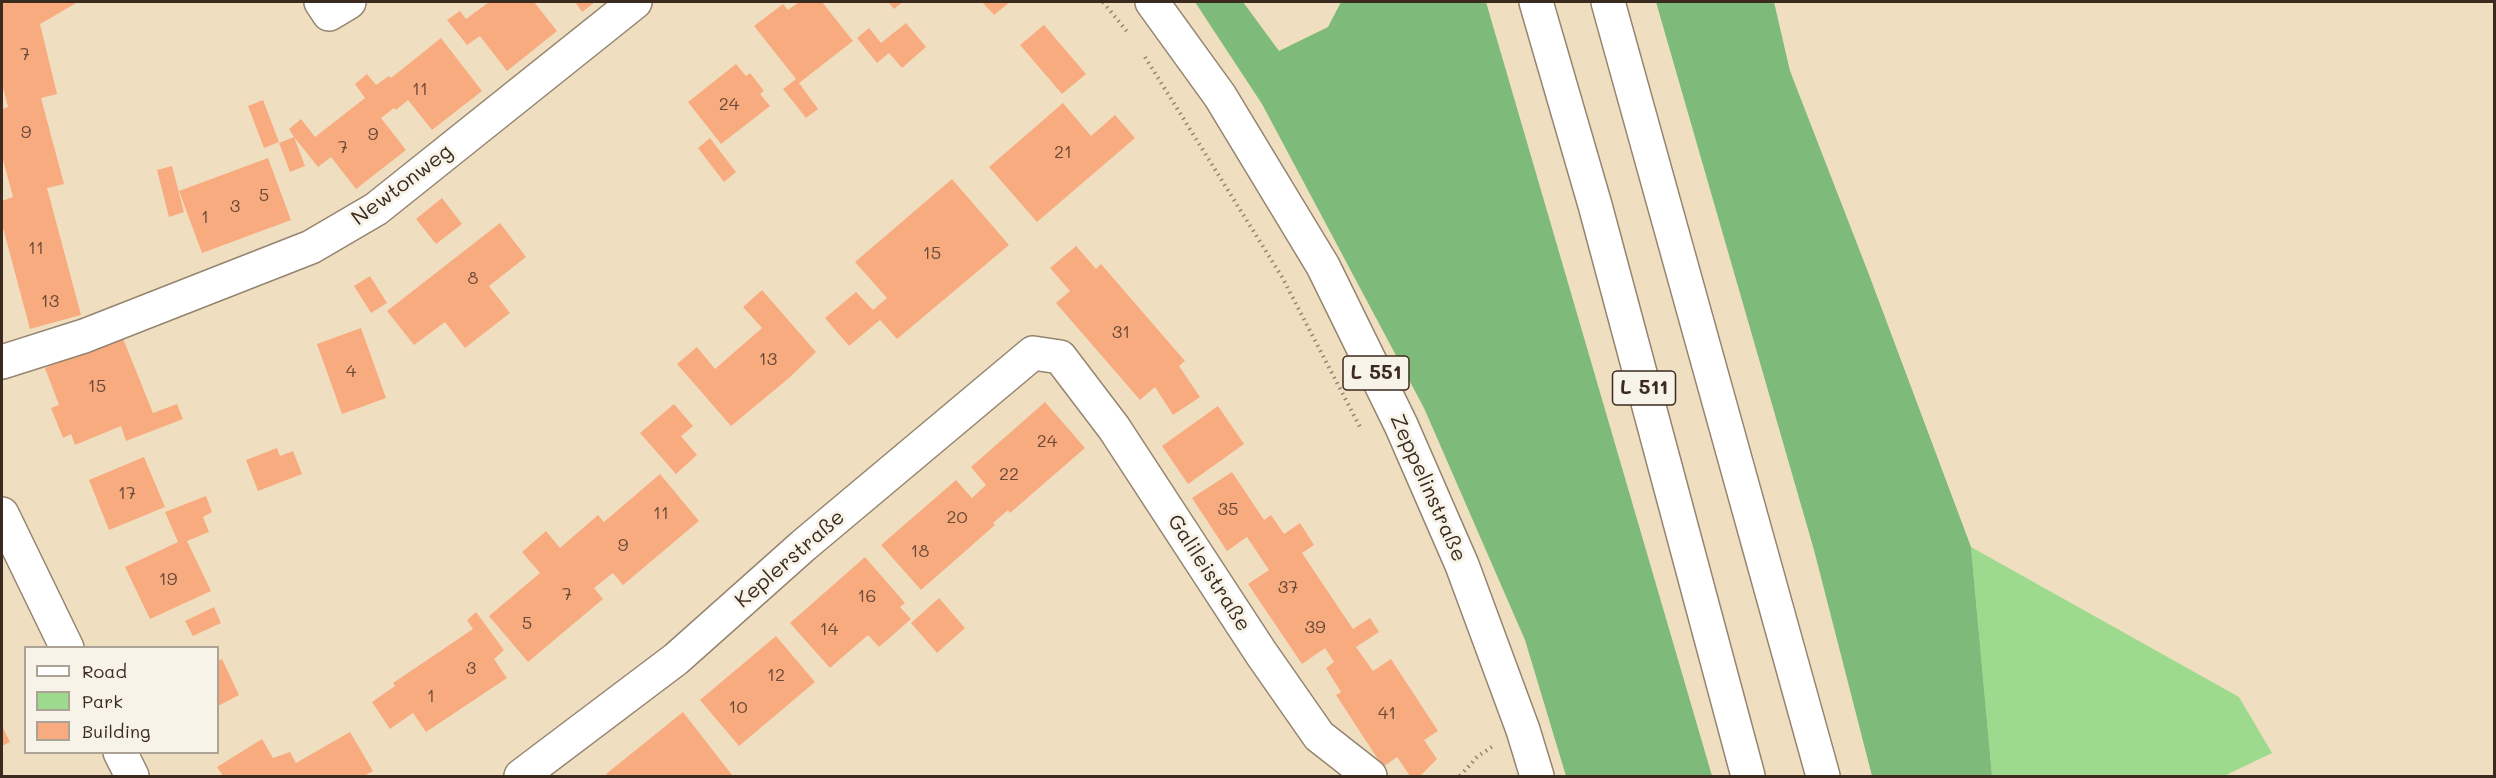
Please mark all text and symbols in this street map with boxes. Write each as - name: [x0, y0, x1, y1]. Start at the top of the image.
- house number: 7: [20, 43, 30, 65]
- house number: 11: [412, 78, 428, 100]
- house number: 24: [719, 93, 739, 115]
- house number: 9: [21, 121, 31, 143]
- house number: 9: [368, 123, 378, 145]
- house number: 7: [338, 136, 348, 158]
- street label: Newtonweg: [347, 139, 457, 231]
- house number: 21: [1054, 141, 1072, 163]
- house number: 5: [259, 184, 269, 206]
- house number: 3: [230, 195, 240, 217]
- house number: 1: [201, 206, 209, 228]
- house number: 11: [28, 237, 44, 259]
- house number: 15: [923, 242, 941, 264]
- house number: 8: [468, 267, 478, 289]
- house number: 13: [41, 290, 59, 312]
- house number: 31: [1112, 321, 1130, 343]
- house number: 13: [759, 348, 777, 370]
- road number: L 551: [1343, 356, 1409, 390]
- house number: 4: [346, 360, 356, 382]
- road number: L 511: [1612, 371, 1676, 405]
- house number: 15: [88, 375, 106, 397]
- street label: Zeppelinstraße: [1384, 410, 1472, 566]
- house number: 24: [1037, 430, 1057, 452]
- house number: 22: [999, 463, 1019, 485]
- house number: 17: [118, 482, 136, 504]
- house number: 35: [1217, 498, 1239, 520]
- house number: 11: [653, 502, 669, 524]
- street label: Keplerstraße: [730, 505, 850, 613]
- house number: 20: [946, 506, 968, 528]
- street label: Galileistraße: [1162, 510, 1256, 636]
- house number: 9: [618, 534, 628, 556]
- house number: 18: [911, 540, 929, 562]
- house number: 19: [159, 568, 177, 590]
- house number: 37: [1278, 576, 1298, 598]
- house number: 7: [562, 583, 572, 605]
- house number: 16: [858, 585, 876, 607]
- house number: 5: [522, 612, 532, 634]
- house number: 39: [1304, 616, 1326, 638]
- house number: 14: [820, 618, 838, 640]
- legend: [24, 646, 219, 754]
- house number: 3: [466, 657, 476, 679]
- text: Road: [82, 659, 127, 683]
- house number: 12: [767, 664, 785, 686]
- house number: 1: [427, 685, 435, 707]
- text: Park: [82, 689, 123, 713]
- house number: 10: [728, 696, 748, 718]
- house number: 41: [1378, 702, 1396, 724]
- text: Building: [82, 719, 150, 743]

